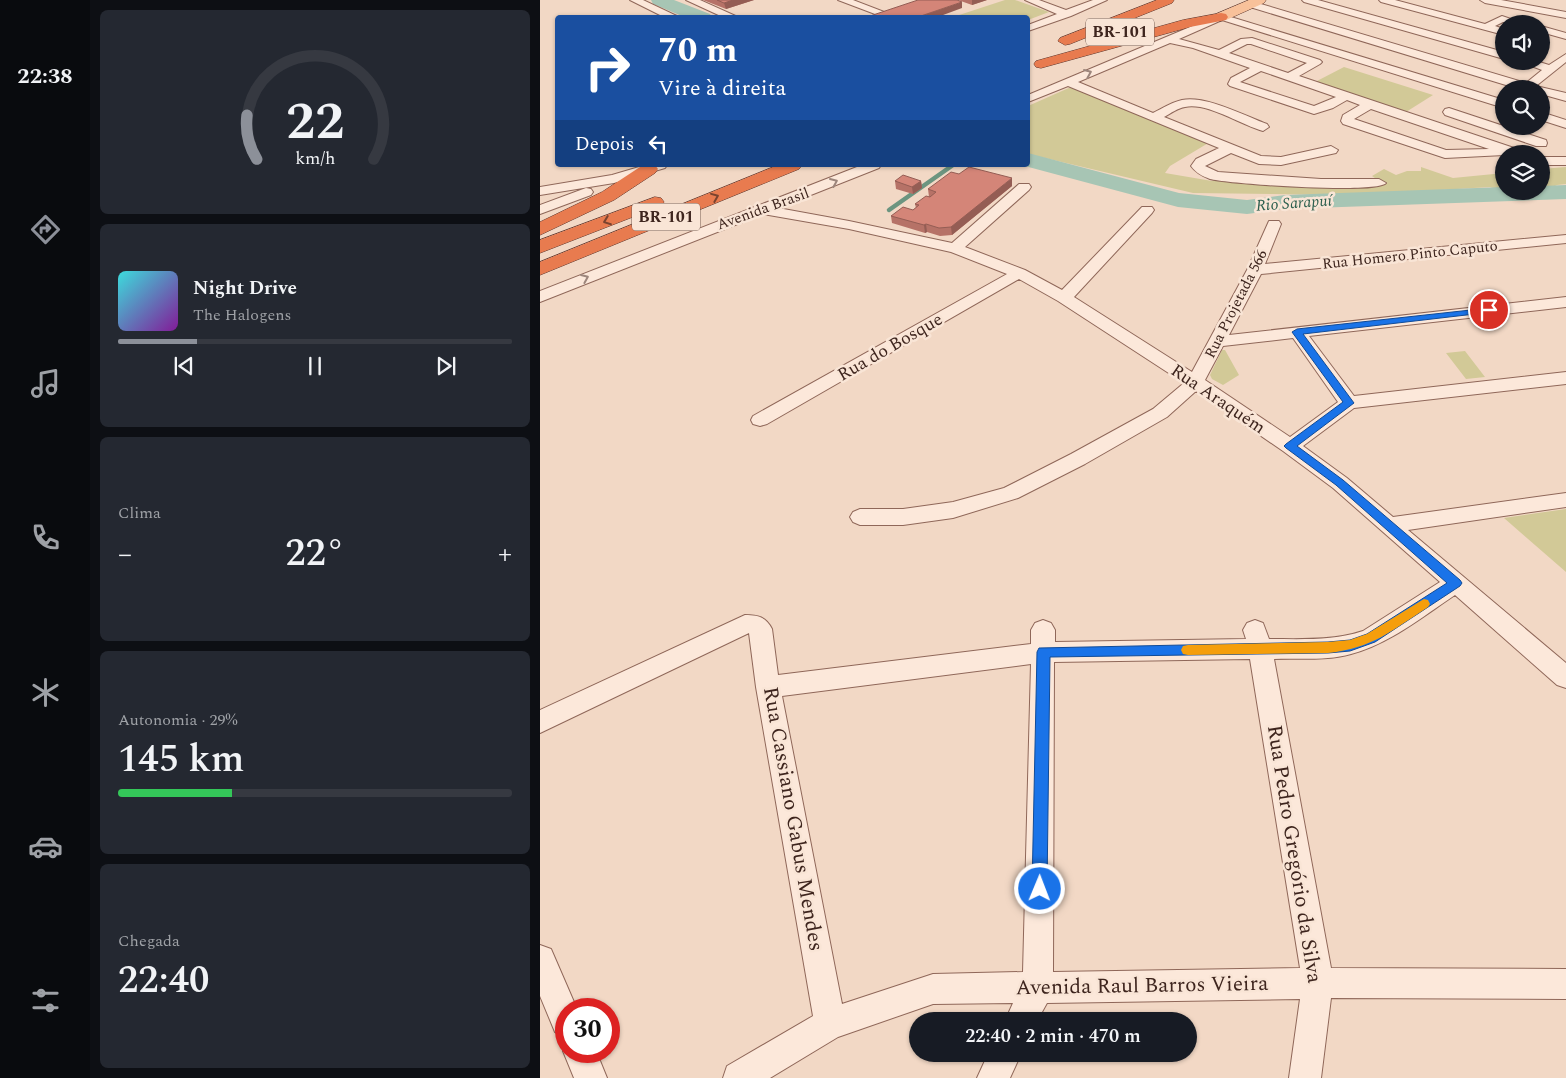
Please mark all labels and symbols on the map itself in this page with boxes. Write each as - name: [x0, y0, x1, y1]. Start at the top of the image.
- road number: BR-101: [1086, 18, 1154, 46]
- one-way arrow: [1083, 69, 1092, 80]
- one-way arrow: [829, 177, 838, 188]
- street label: Avenida Brasil: [714, 182, 812, 236]
- water label: Rio Sarapuí: [1255, 188, 1334, 218]
- one-way arrow: [710, 193, 719, 204]
- road number: BR-101: [632, 203, 700, 230]
- one-way arrow: [603, 215, 611, 225]
- street label: Rua Homero Pinto Caputo: [1321, 234, 1499, 276]
- street label: Rua Projetada 566: [1199, 245, 1274, 362]
- one-way arrow: [580, 273, 589, 284]
- pin: [1468, 289, 1510, 331]
- street label: Rua do Bosque: [832, 306, 948, 388]
- street label: Rua Araquém: [1165, 357, 1271, 441]
- street label: Rua Cassiano Gabus Mendes: [754, 684, 832, 954]
- street label: Rua Pedro Gregório da Silva: [1258, 722, 1330, 986]
- position arrow: [1013, 862, 1065, 914]
- street label: Avenida Raul Barros Vieira: [1015, 968, 1269, 1004]
- speed limit sign: 30: [555, 998, 620, 1063]

